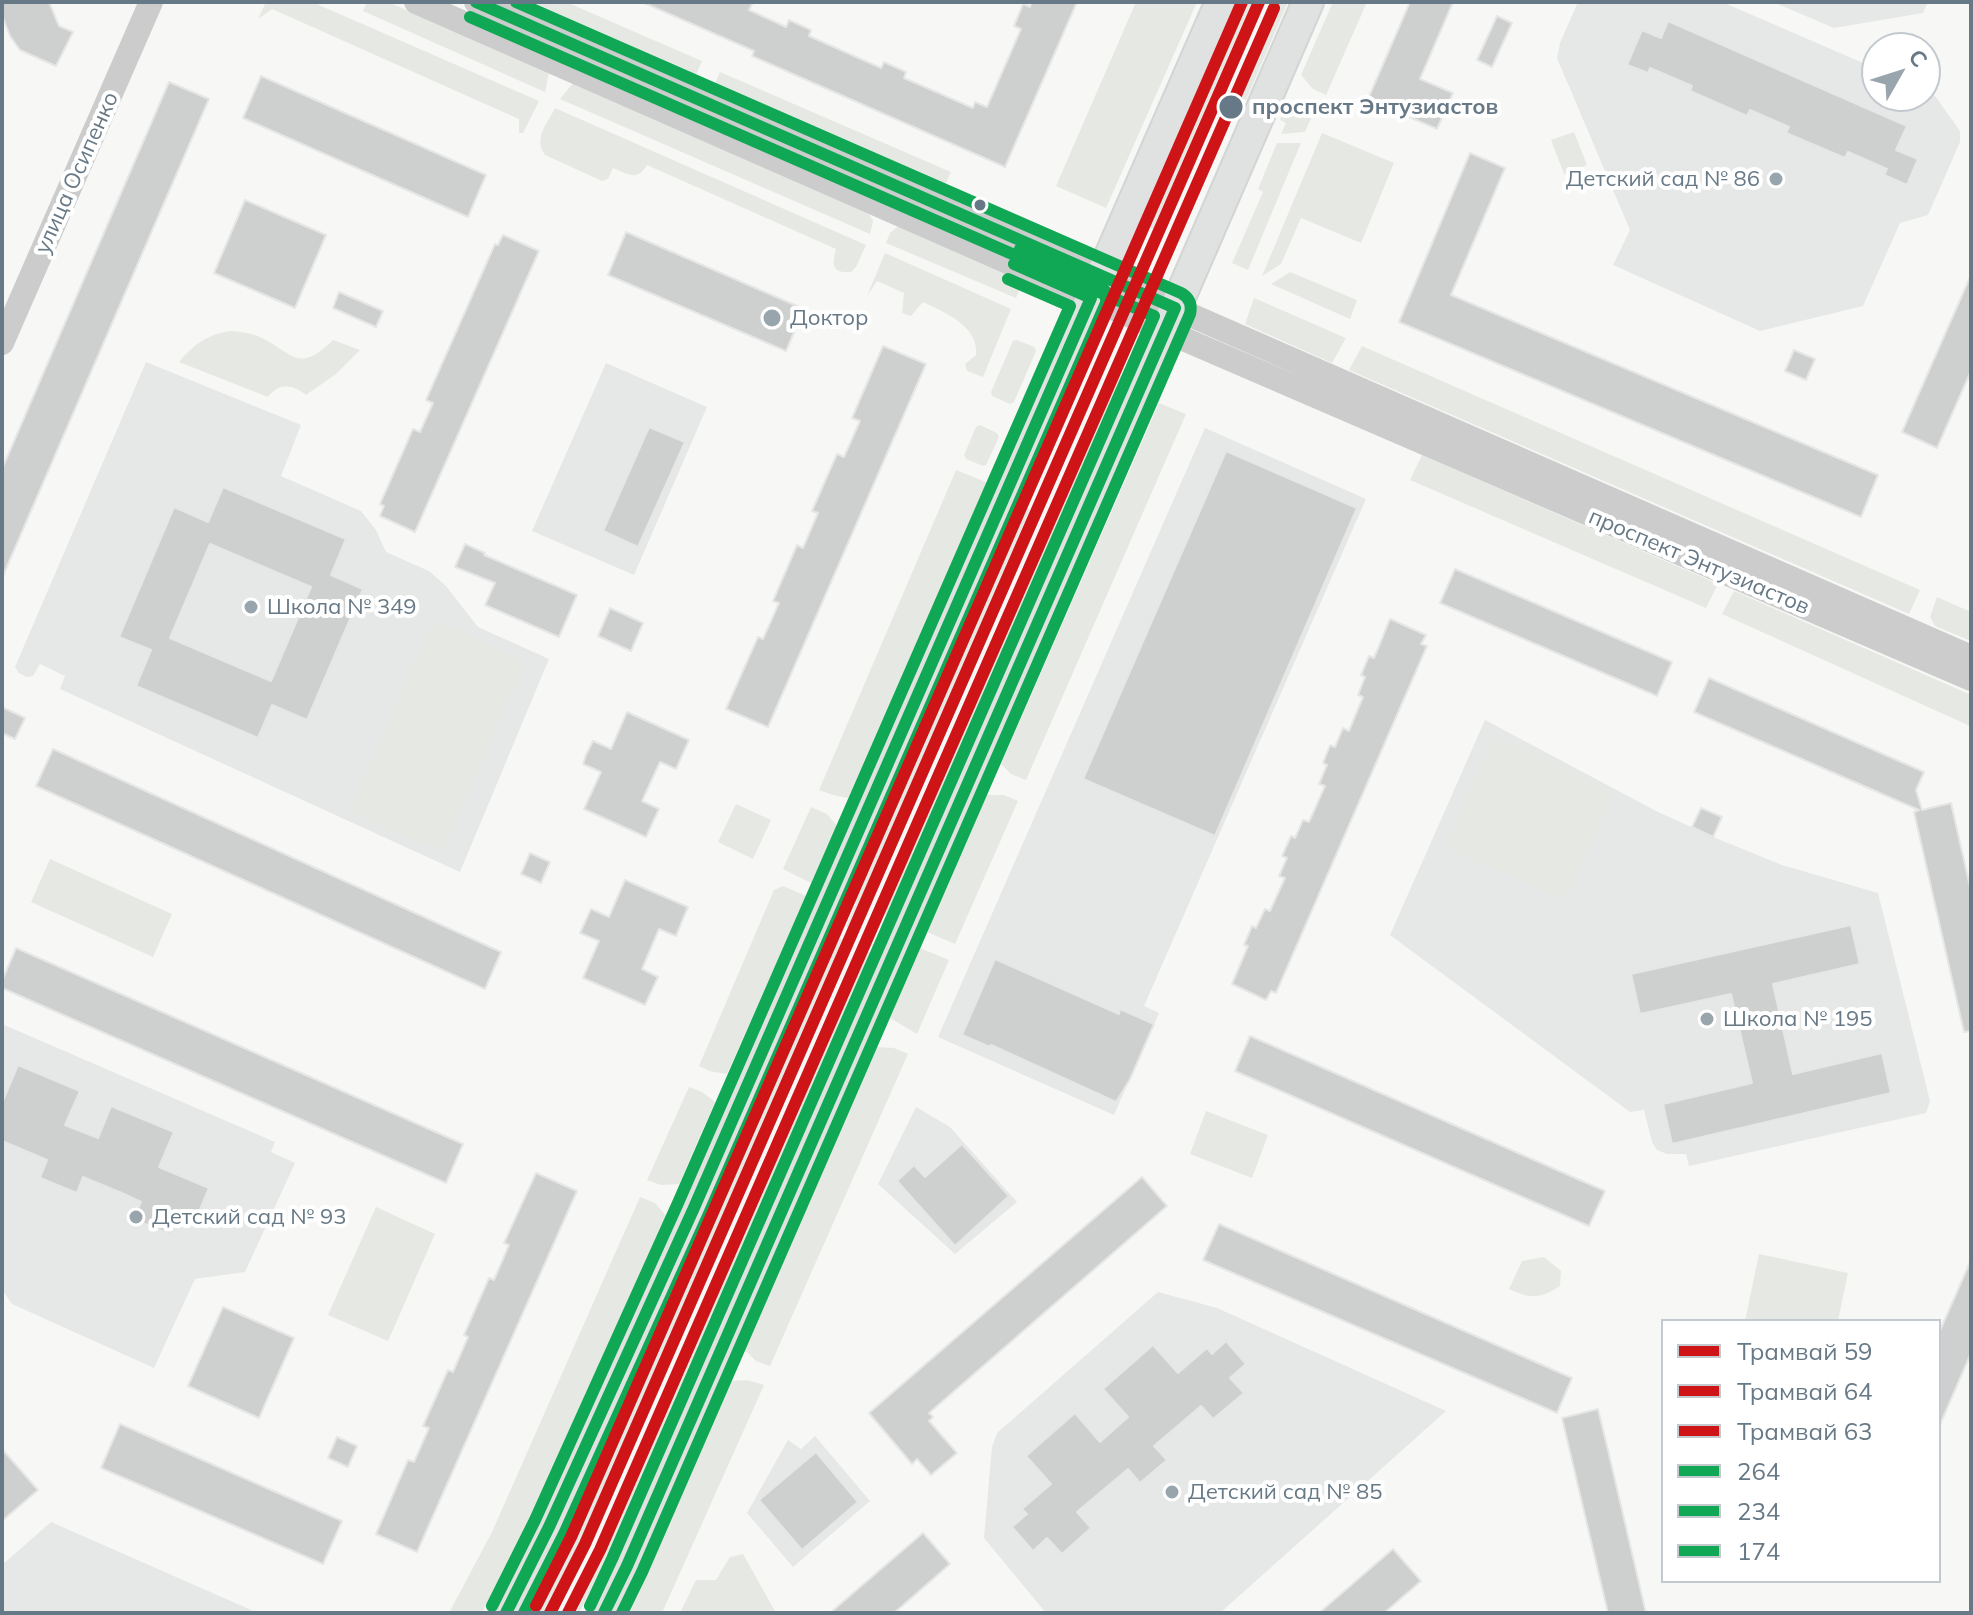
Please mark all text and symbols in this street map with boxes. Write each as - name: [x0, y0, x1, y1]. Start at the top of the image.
- north arrow: [1861, 32, 1941, 112]
- text: С: [1902, 43, 1934, 73]
- street label: улица Осипенко: [30, 88, 124, 258]
- marker: проспект Энтузиастов: [1217, 93, 1245, 121]
- place label: проспект Энтузиастов: [1252, 94, 1498, 120]
- place label: Детский сад № 86: [1566, 166, 1760, 192]
- marker: Детский сад № 86: [1767, 170, 1785, 188]
- unlabelled marker: [972, 197, 988, 213]
- place label: Доктор: [790, 305, 868, 331]
- marker: Доктор: [761, 307, 783, 329]
- street label: проспект Энтузиастов: [1585, 503, 1813, 621]
- place label: Школа № 349: [267, 594, 417, 620]
- marker: Школа № 349: [242, 598, 260, 616]
- place label: Школа № 195: [1723, 1006, 1873, 1032]
- marker: Школа № 195: [1698, 1010, 1716, 1028]
- place label: Детский сад № 93: [152, 1204, 346, 1230]
- marker: Детский сад № 93: [127, 1208, 145, 1226]
- legend: [1661, 1319, 1941, 1583]
- text: Трамвай 59: [1737, 1336, 1872, 1366]
- text: Трамвай 64: [1737, 1376, 1872, 1406]
- text: Трамвай 63: [1737, 1416, 1872, 1446]
- text: 264: [1737, 1456, 1780, 1486]
- place label: Детский сад № 85: [1188, 1479, 1382, 1505]
- marker: Детский сад № 85: [1163, 1483, 1181, 1501]
- text: 234: [1737, 1496, 1780, 1526]
- text: 174: [1737, 1536, 1780, 1566]

